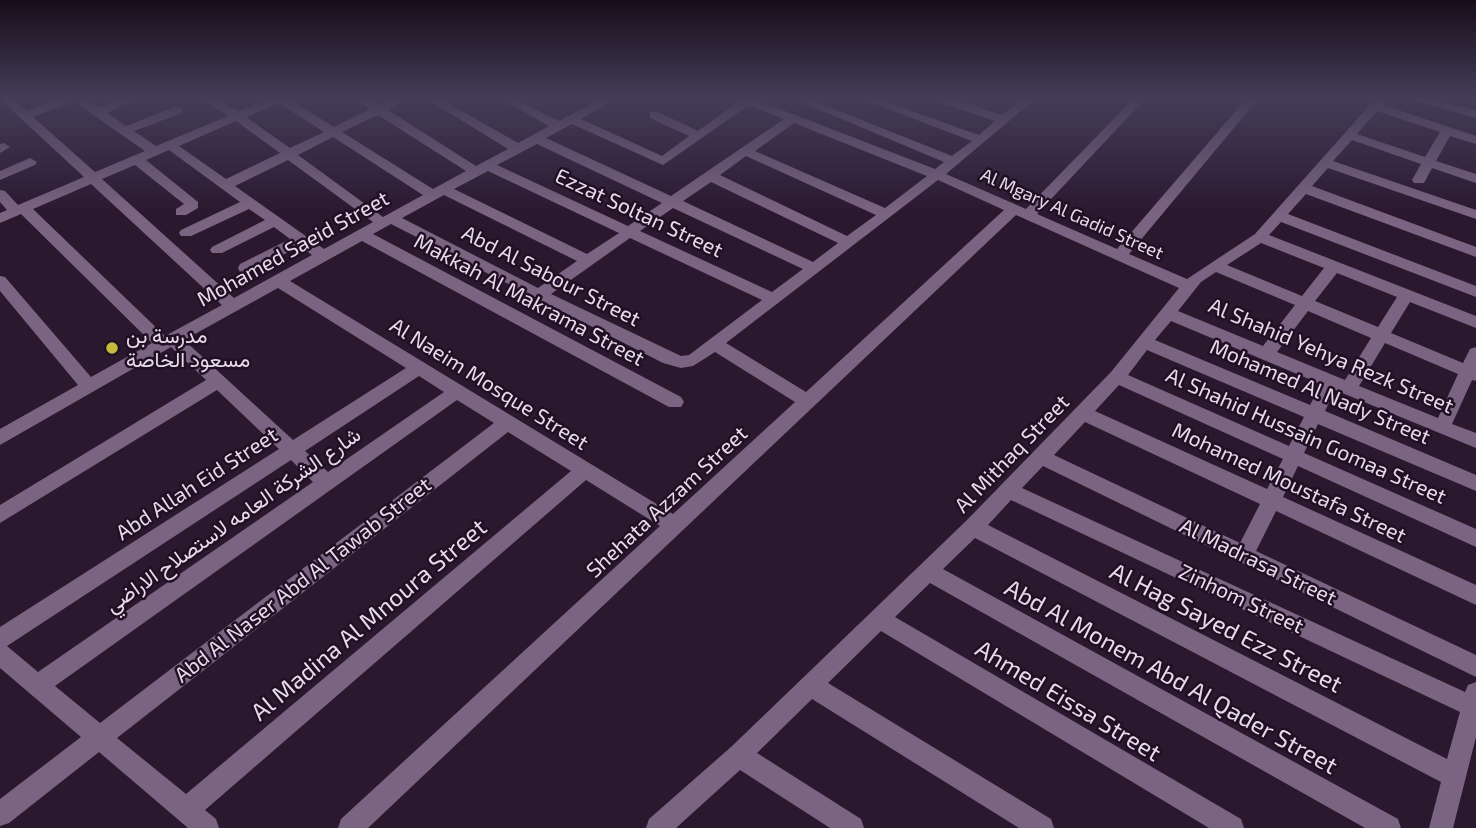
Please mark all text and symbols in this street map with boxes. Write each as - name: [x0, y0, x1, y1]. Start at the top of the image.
- street label: Ezzat Soltan Street: [551, 163, 727, 263]
- street label: Al Mgary Al Gadid Street: [977, 164, 1167, 264]
- street label: Mohamed Saeid Street: [193, 186, 393, 312]
- street label: Abd Al Sabour Street: [458, 220, 644, 332]
- street label: Makkah Al Makrama Street: [410, 228, 648, 372]
- street label: Al Shahid Yehya Rezk Street: [1205, 293, 1457, 419]
- street label: Al Naeim Mosque Street: [385, 313, 593, 455]
- place label: مدرسة بن مسعود الخاصة: [126, 323, 250, 373]
- street label: Mohamed Al Nady Street: [1206, 334, 1434, 450]
- marker: مدرسة بن مسعود الخاصة: [104, 340, 120, 356]
- street label: Al Shahid Hussain Gomaa Street: [1162, 363, 1450, 509]
- street label: Al Mithaq Street: [949, 390, 1075, 518]
- street label: Mohamed Moustafa Street: [1168, 418, 1410, 548]
- street label: Shehata Azzam Street: [581, 421, 753, 583]
- street label: شارع الشركة العامه لاستصلاح الاراضي: [100, 422, 366, 618]
- street label: Abd Allah Eid Street: [111, 422, 283, 546]
- street label: Abd Al Naser Abd Al Tawab Street: [170, 472, 436, 688]
- street label: Al Madina Al Mnoura Street: [245, 513, 493, 727]
- street label: Al Madrasa Street: [1176, 513, 1340, 611]
- street label: Al Hag Sayed Ezz Street: [1105, 557, 1347, 699]
- street label: Zinhom Street: [1175, 559, 1307, 639]
- street label: Abd Al Monem Abd Al Qader Street: [1000, 573, 1342, 781]
- street label: Ahmed Eissa Street: [970, 634, 1166, 768]

